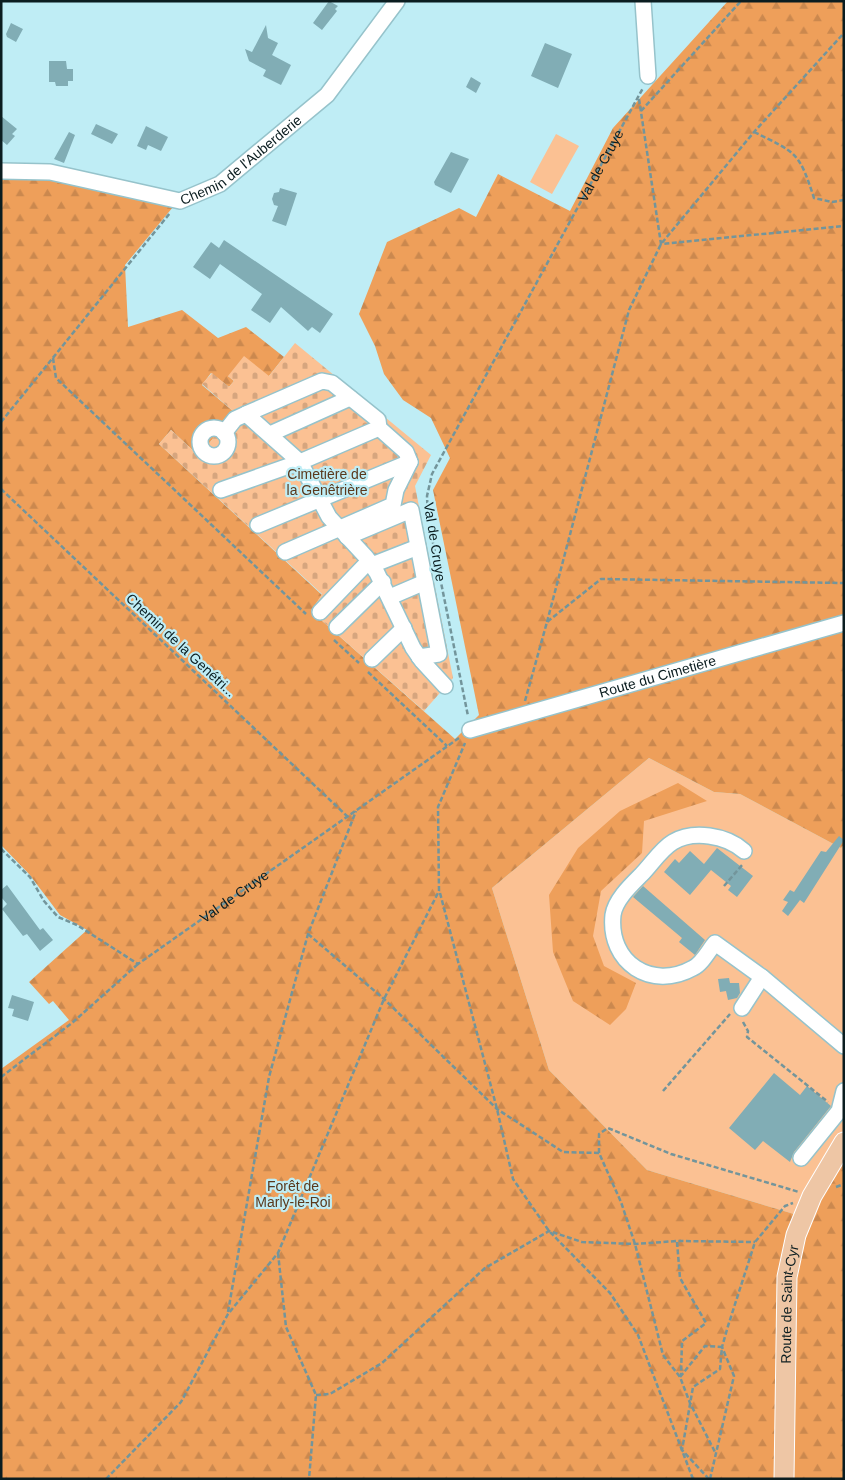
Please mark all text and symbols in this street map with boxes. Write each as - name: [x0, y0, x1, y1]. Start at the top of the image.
- street label: Chemin de l'Auberderie: [178, 112, 305, 208]
- street label: Val de Cruye: [574, 127, 627, 205]
- park label: Cimetière de la Genêtrière: [287, 466, 368, 498]
- street label: Val de Cruye: [421, 501, 449, 583]
- street label: Chemin de la Genétri...: [123, 590, 239, 700]
- street label: Route du Cimetière: [597, 652, 718, 701]
- street label: Val de Cruye: [197, 867, 272, 926]
- park label: Forêt de Marly-le-Roi: [255, 1178, 331, 1210]
- street label: Route de Saint-Cyr: [778, 1243, 802, 1364]

